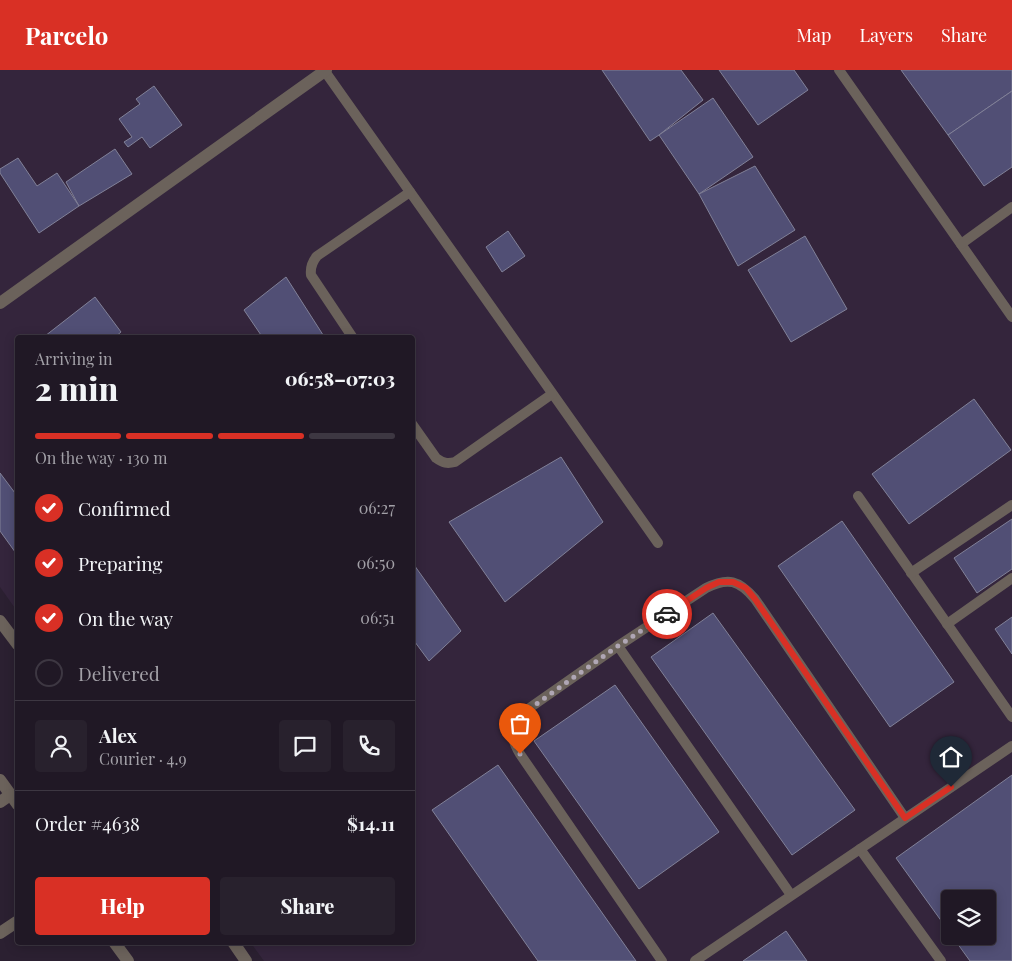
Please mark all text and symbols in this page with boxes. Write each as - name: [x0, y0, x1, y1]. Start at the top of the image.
- text: Parcelo: [25, 19, 108, 51]
- text: Map: [796, 23, 831, 47]
- text: Layers: [859, 23, 913, 47]
- text: Share: [941, 23, 987, 47]
- text: Arriving in: [35, 348, 113, 369]
- text: 06:58–07:03: [285, 365, 395, 391]
- text: 2 min: [35, 366, 118, 409]
- text: On the way · 130 m: [35, 447, 168, 468]
- icon: check: [35, 494, 63, 522]
- text: Confirmed: [78, 495, 171, 521]
- text: 06:27: [359, 497, 395, 518]
- icon: check: [35, 549, 63, 577]
- text: Preparing: [78, 550, 163, 576]
- text: 06:50: [357, 552, 395, 573]
- courier: [642, 589, 692, 639]
- icon: car: [653, 600, 681, 628]
- icon: check: [35, 604, 63, 632]
- text: On the way: [78, 605, 173, 631]
- text: 06:51: [360, 607, 395, 628]
- text: Delivered: [78, 660, 160, 686]
- pin: [499, 703, 541, 754]
- icon: bag: [506, 710, 534, 738]
- button: person: [35, 720, 87, 772]
- button: chat: [279, 720, 331, 772]
- button: phone: [343, 720, 395, 772]
- text: Alex: [99, 722, 137, 748]
- pin: [930, 736, 972, 787]
- icon: home: [937, 743, 965, 771]
- text: Courier · 4.9: [99, 748, 187, 769]
- text: Order #4638: [35, 810, 140, 836]
- text: $14.11: [347, 810, 395, 836]
- button: Help: [35, 877, 210, 935]
- button: Share: [220, 877, 395, 935]
- map controls: [941, 890, 996, 945]
- button: layers: [941, 890, 996, 945]

